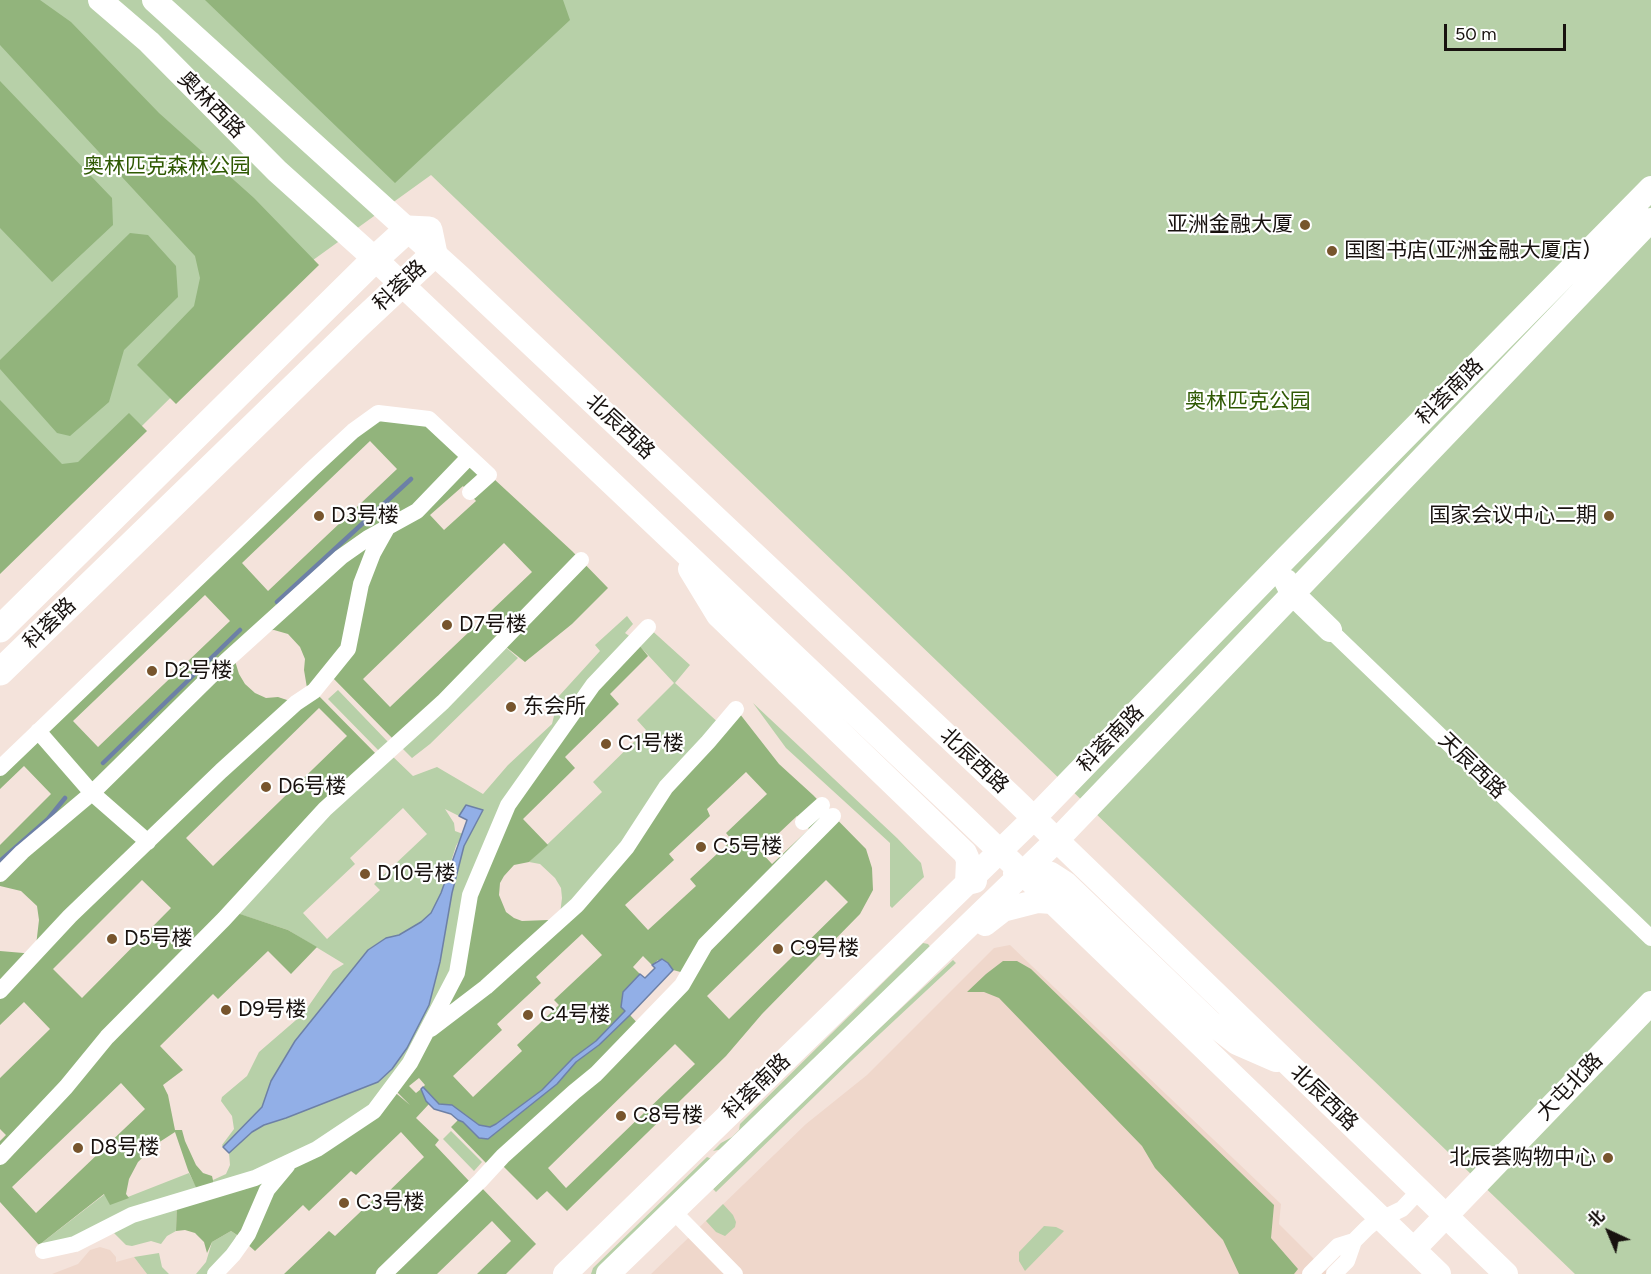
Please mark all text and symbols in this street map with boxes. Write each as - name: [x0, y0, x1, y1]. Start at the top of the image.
- scale bar: [1447, 12, 1568, 50]
- text: 50 m: [1455, 23, 1497, 45]
- street label: 奥林西路: [172, 66, 250, 144]
- park label: 奥林匹克森林公园: [83, 154, 251, 180]
- place label: 亚洲金融大厦: [1167, 212, 1293, 238]
- marker: 亚洲金融大厦: [1298, 218, 1312, 232]
- place label: 国图书店(亚洲金融大厦店): [1344, 238, 1590, 264]
- marker: 国图书店(亚洲金融大厦店): [1325, 244, 1339, 258]
- street label: 科荟路: [368, 255, 432, 317]
- street label: 科荟南路: [1411, 353, 1489, 431]
- street label: 北辰西路: [581, 389, 659, 465]
- park label: 奥林匹克公园: [1185, 389, 1311, 415]
- place label: D3号楼: [331, 503, 399, 529]
- place label: 国家会议中心二期: [1429, 503, 1597, 529]
- marker: D3号楼: [312, 509, 326, 523]
- marker: 国家会议中心二期: [1602, 509, 1616, 523]
- street label: 科荟路: [19, 593, 81, 655]
- place label: D7号楼: [459, 612, 527, 638]
- marker: D7号楼: [440, 618, 454, 632]
- place label: D2号楼: [164, 658, 232, 684]
- marker: D2号楼: [145, 664, 159, 678]
- place label: 东会所: [523, 694, 586, 720]
- marker: 东会所: [504, 700, 518, 714]
- street label: 科荟南路: [1073, 700, 1149, 778]
- street label: 北辰西路: [935, 723, 1013, 799]
- street label: 天辰西路: [1433, 728, 1511, 804]
- place label: C1号楼: [618, 731, 684, 757]
- marker: C1号楼: [599, 737, 613, 751]
- place label: D6号楼: [278, 774, 346, 800]
- marker: D6号楼: [259, 780, 273, 794]
- place label: C5号楼: [713, 834, 782, 860]
- marker: C5号楼: [694, 840, 708, 854]
- place label: D10号楼: [377, 861, 456, 887]
- marker: D10号楼: [358, 867, 372, 881]
- place label: D5号楼: [124, 926, 193, 952]
- marker: D5号楼: [105, 932, 119, 946]
- place label: C9号楼: [790, 936, 859, 962]
- marker: C9号楼: [771, 942, 785, 956]
- place label: D9号楼: [238, 997, 306, 1023]
- place label: C4号楼: [540, 1002, 610, 1028]
- marker: D9号楼: [219, 1003, 233, 1017]
- marker: C4号楼: [521, 1008, 535, 1022]
- street label: 大屯北路: [1532, 1048, 1608, 1126]
- street label: 科荟南路: [718, 1049, 796, 1125]
- street label: 北辰西路: [1285, 1060, 1363, 1136]
- place label: C8号楼: [633, 1103, 703, 1129]
- marker: C8号楼: [614, 1109, 628, 1123]
- place label: D8号楼: [90, 1135, 159, 1161]
- marker: D8号楼: [71, 1141, 85, 1155]
- place label: 北辰荟购物中心: [1449, 1145, 1596, 1171]
- marker: 北辰荟购物中心: [1601, 1151, 1615, 1165]
- place label: C3号楼: [356, 1190, 425, 1216]
- marker: C3号楼: [337, 1196, 351, 1210]
- north arrow: [1579, 1202, 1639, 1262]
- text: 北: [1584, 1206, 1609, 1231]

